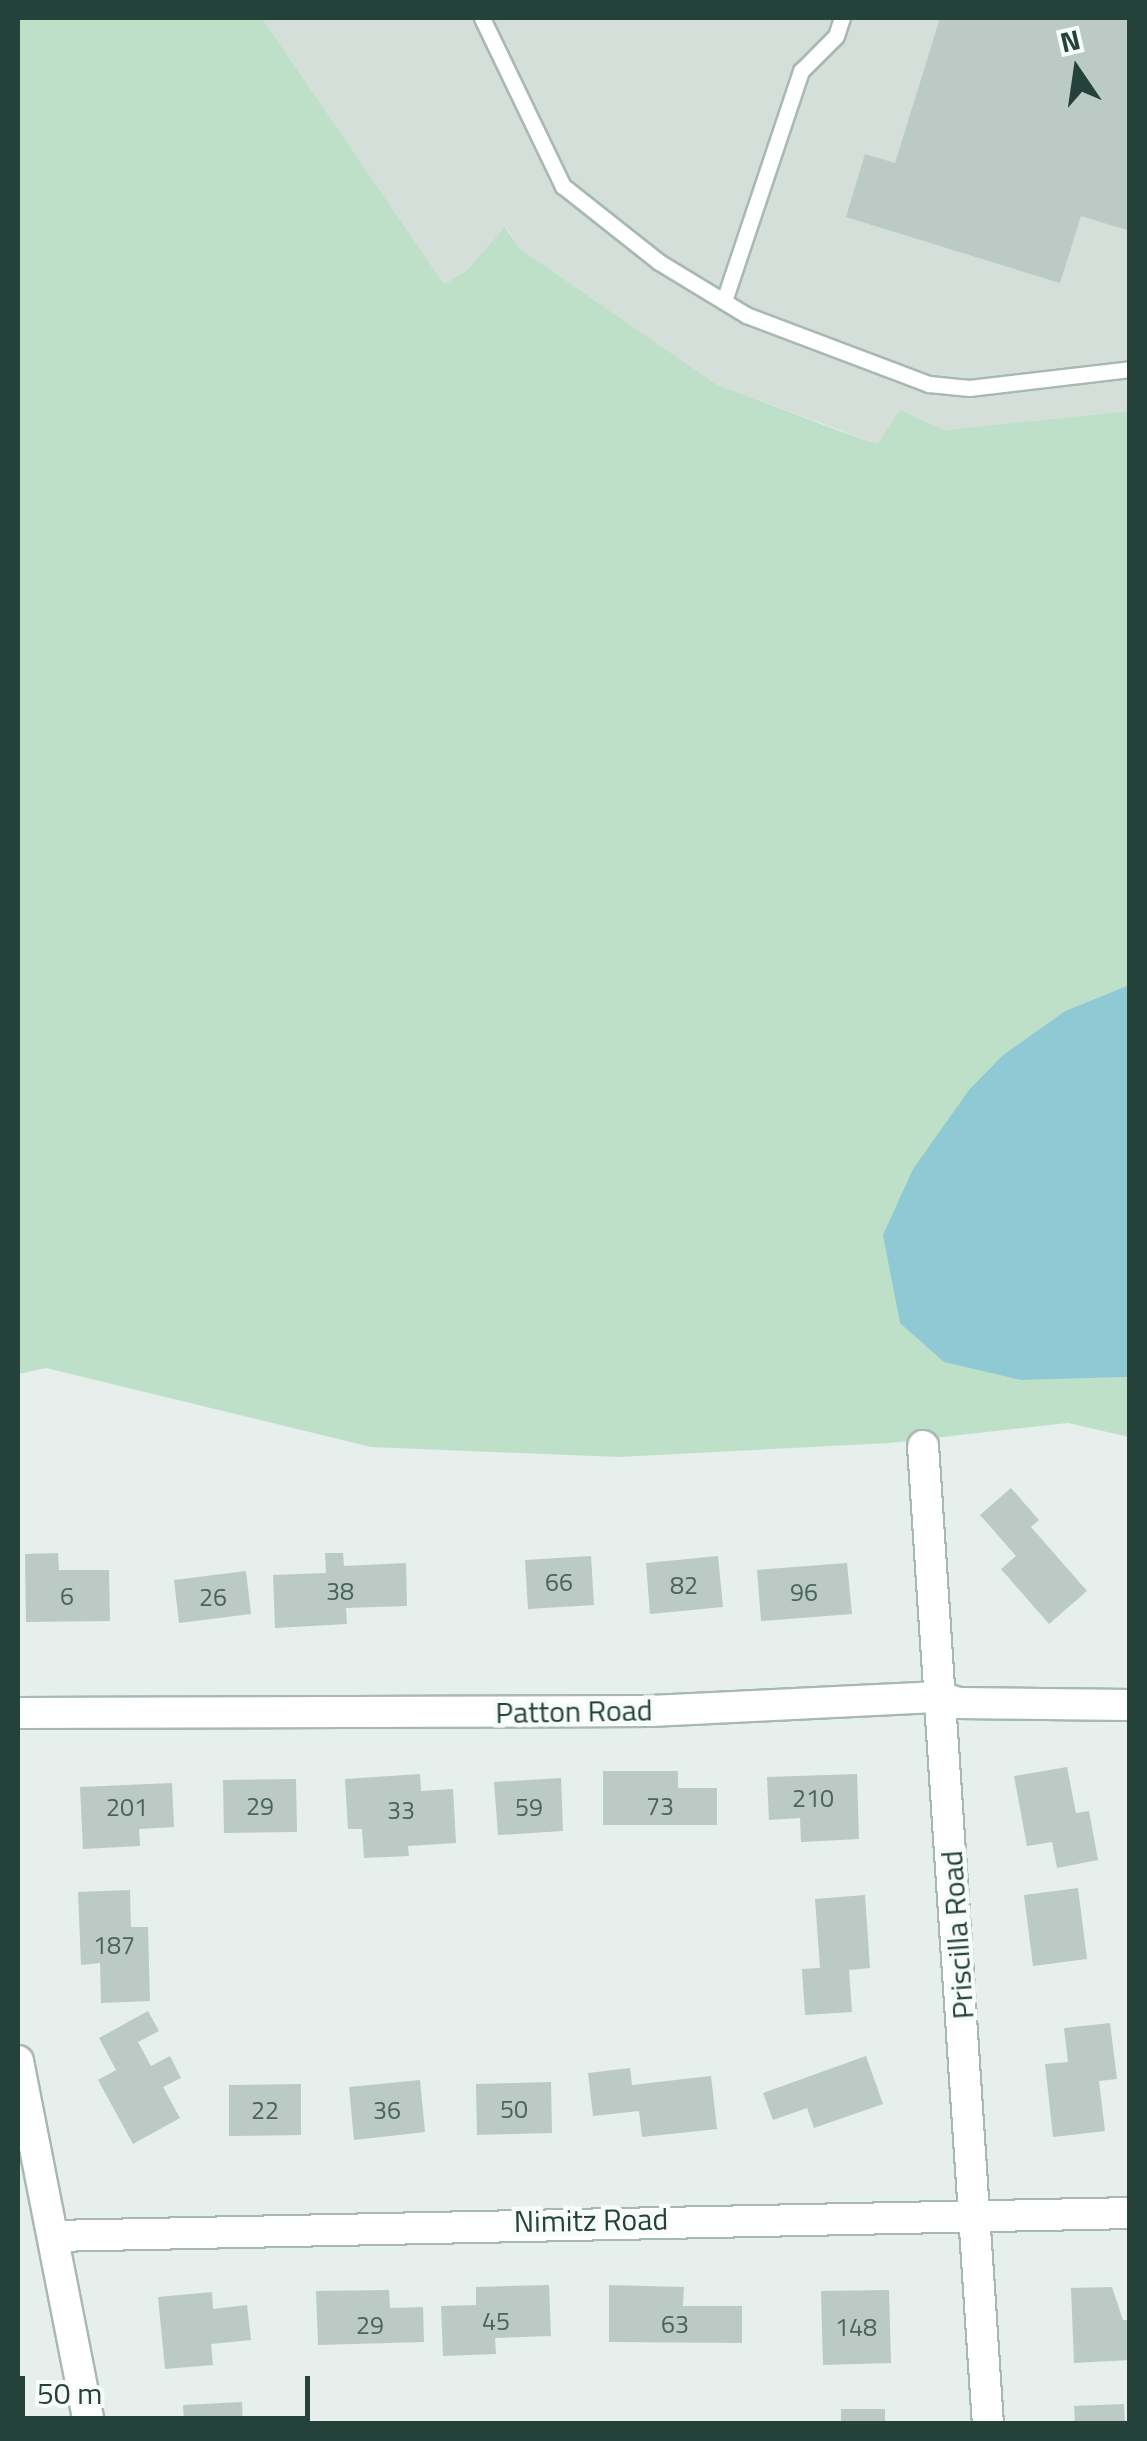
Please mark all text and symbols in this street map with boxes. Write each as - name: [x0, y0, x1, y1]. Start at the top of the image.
- text: N: [1056, 17, 1084, 63]
- north arrow: [1027, 20, 1127, 120]
- house number: 66: [545, 1567, 573, 1597]
- house number: 82: [670, 1570, 698, 1600]
- house number: 38: [326, 1576, 354, 1606]
- house number: 96: [790, 1577, 818, 1607]
- house number: 6: [60, 1581, 74, 1611]
- house number: 26: [199, 1582, 227, 1612]
- street label: Patton Road: [495, 1692, 653, 1730]
- house number: 210: [792, 1783, 834, 1813]
- house number: 29: [246, 1791, 274, 1821]
- house number: 73: [646, 1791, 674, 1821]
- house number: 201: [106, 1792, 148, 1822]
- house number: 59: [515, 1792, 543, 1822]
- house number: 33: [387, 1795, 415, 1825]
- street label: Priscilla Road: [933, 1850, 981, 2020]
- house number: 187: [93, 1930, 135, 1960]
- house number: 50: [500, 2094, 528, 2124]
- house number: 22: [251, 2095, 279, 2125]
- house number: 36: [373, 2095, 401, 2125]
- street label: Nimitz Road: [514, 2201, 668, 2239]
- house number: 45: [482, 2306, 510, 2336]
- house number: 63: [661, 2309, 689, 2339]
- house number: 29: [356, 2310, 384, 2340]
- house number: 148: [835, 2312, 877, 2342]
- scale bar: [25, 2356, 315, 2418]
- text: 50 m: [37, 2370, 102, 2416]

